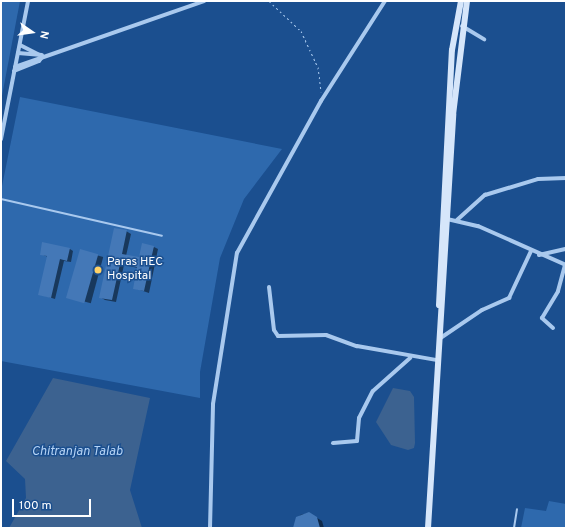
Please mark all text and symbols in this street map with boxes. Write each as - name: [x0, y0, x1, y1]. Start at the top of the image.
- north arrow: [12, 12, 52, 52]
- text: N: [36, 29, 51, 40]
- place label: Paras HEC Hospital: [107, 256, 163, 284]
- marker: Paras HEC Hospital: [92, 264, 104, 276]
- water label: Chitranjan Talab: [31, 444, 123, 460]
- scale bar: [14, 491, 93, 517]
- text: 100 m: [19, 498, 52, 514]

